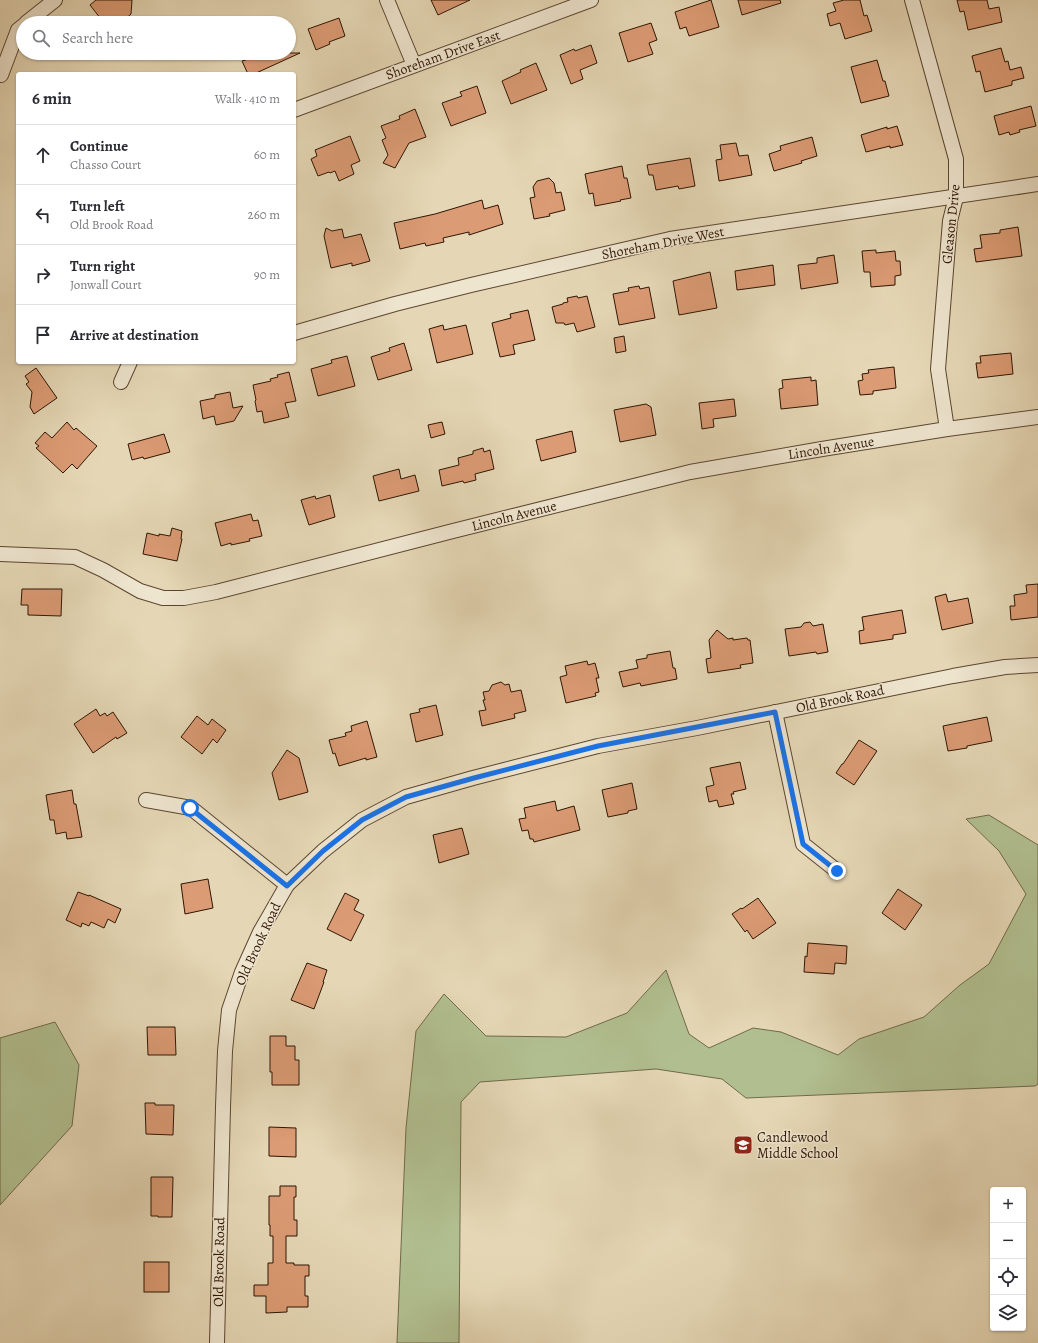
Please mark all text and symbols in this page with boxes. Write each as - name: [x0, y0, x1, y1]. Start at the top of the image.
- search box: [16, 16, 296, 60]
- street label: Shoreham Drive East: [383, 25, 503, 85]
- icon: search: [30, 27, 52, 49]
- text: Search here: [62, 28, 133, 48]
- text: 6 min: [32, 87, 72, 110]
- text: Walk · 410 m: [215, 90, 280, 107]
- text: Continue: [70, 136, 128, 156]
- icon: ahead: [32, 144, 54, 166]
- text: 60 m: [254, 146, 280, 163]
- text: Chasso Court: [70, 156, 141, 173]
- street label: Gleason Drive: [937, 183, 965, 265]
- text: Turn left: [70, 196, 125, 216]
- icon: left: [32, 204, 54, 226]
- text: 260 m: [247, 206, 280, 223]
- text: Old Brook Road: [70, 216, 153, 233]
- street label: Shoreham Drive West: [600, 222, 726, 264]
- text: Turn right: [70, 256, 135, 276]
- icon: right: [32, 264, 54, 286]
- text: 90 m: [254, 266, 280, 283]
- text: Jonwall Court: [70, 276, 142, 293]
- icon: arrive: [32, 324, 54, 346]
- text: Arrive at destination: [70, 325, 199, 345]
- street label: Lincoln Avenue: [787, 432, 875, 464]
- street label: Lincoln Avenue: [470, 496, 558, 536]
- street label: Old Brook Road: [794, 680, 886, 718]
- route start: [181, 799, 199, 817]
- route end: [828, 862, 846, 880]
- street label: Old Brook Road: [230, 899, 286, 989]
- place label: Candlewood Middle School: [757, 1128, 839, 1163]
- school or university icon: Candlewood Middle School: [732, 1134, 754, 1156]
- map controls: [990, 1187, 1026, 1331]
- button: +: [990, 1187, 1026, 1223]
- street label: Old Brook Road: [209, 1217, 229, 1307]
- button: −: [990, 1223, 1026, 1259]
- button: locate: [990, 1259, 1026, 1295]
- button: layers: [990, 1295, 1026, 1331]

